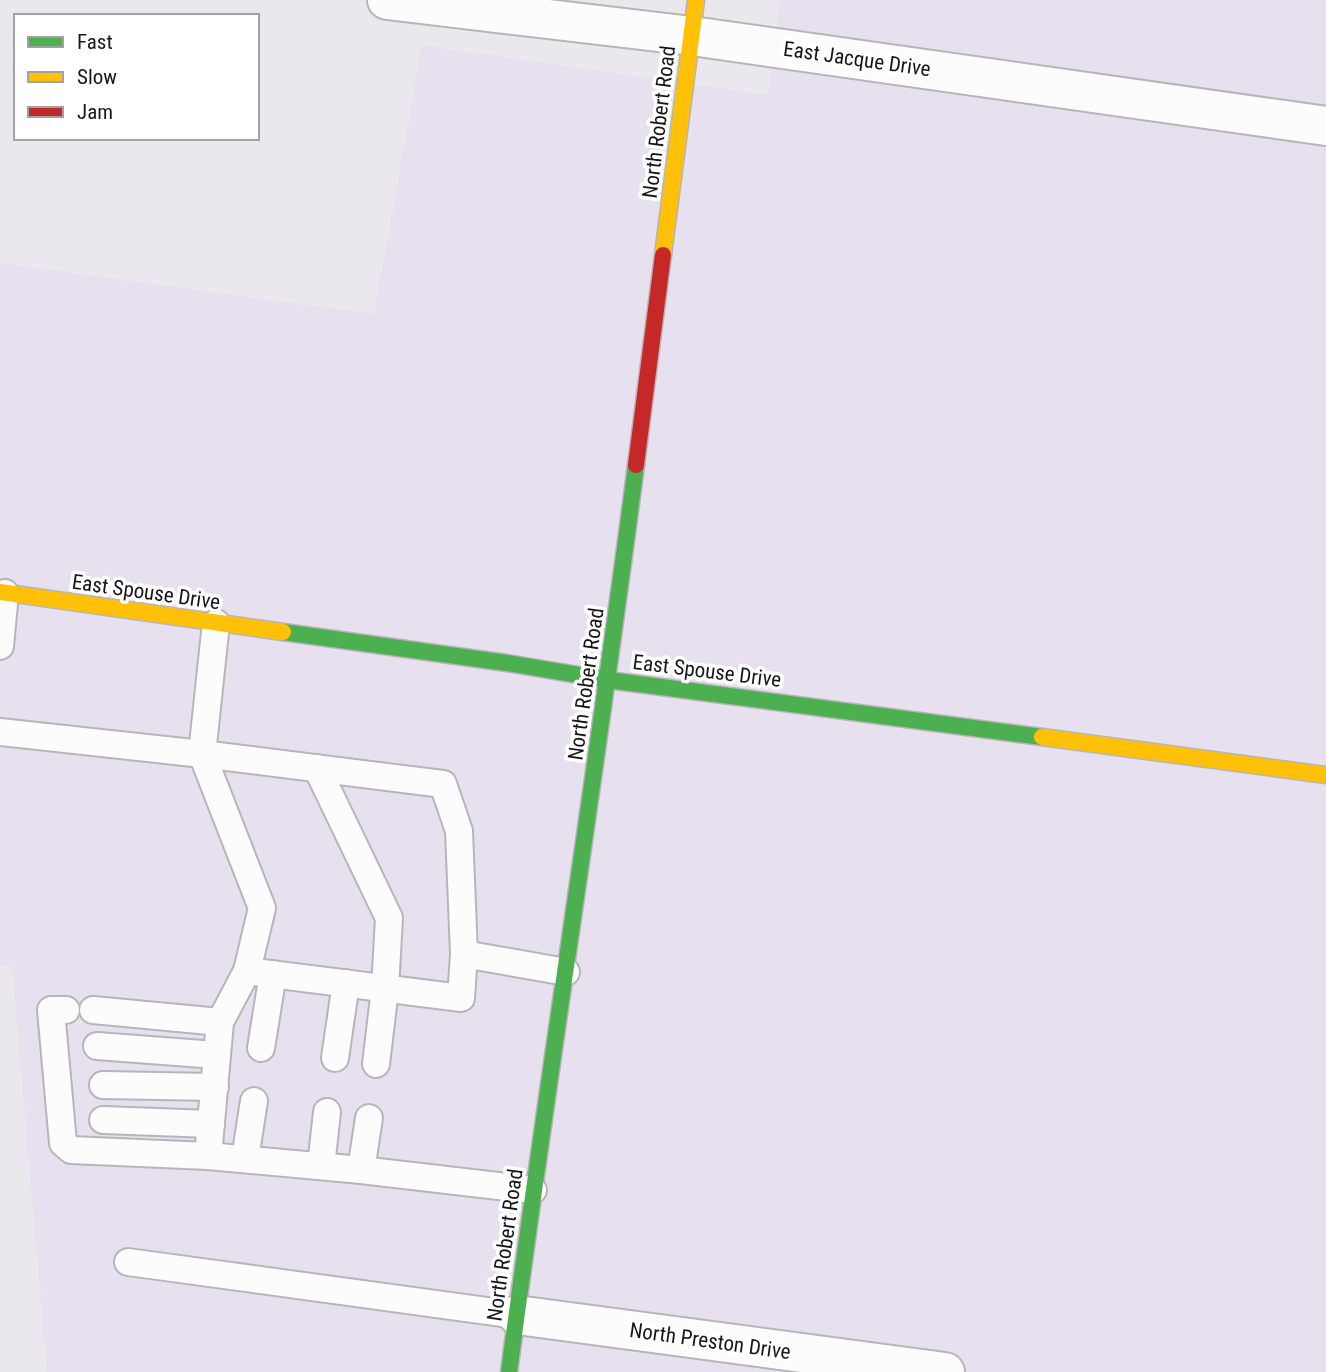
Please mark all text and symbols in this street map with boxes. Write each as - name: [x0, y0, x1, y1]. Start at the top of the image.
- legend: [14, 14, 259, 140]
- text: Fast: [77, 30, 113, 54]
- street label: East Jacque Drive: [782, 37, 932, 81]
- street label: North Robert Road: [638, 44, 680, 200]
- text: Slow: [77, 65, 117, 89]
- text: Jam: [77, 100, 113, 124]
- street label: East Spouse Drive: [70, 570, 222, 614]
- street label: North Robert Road: [563, 606, 609, 762]
- street label: East Spouse Drive: [631, 650, 783, 692]
- street label: North Robert Road: [482, 1167, 528, 1323]
- street label: North Preston Drive: [628, 1318, 792, 1364]

